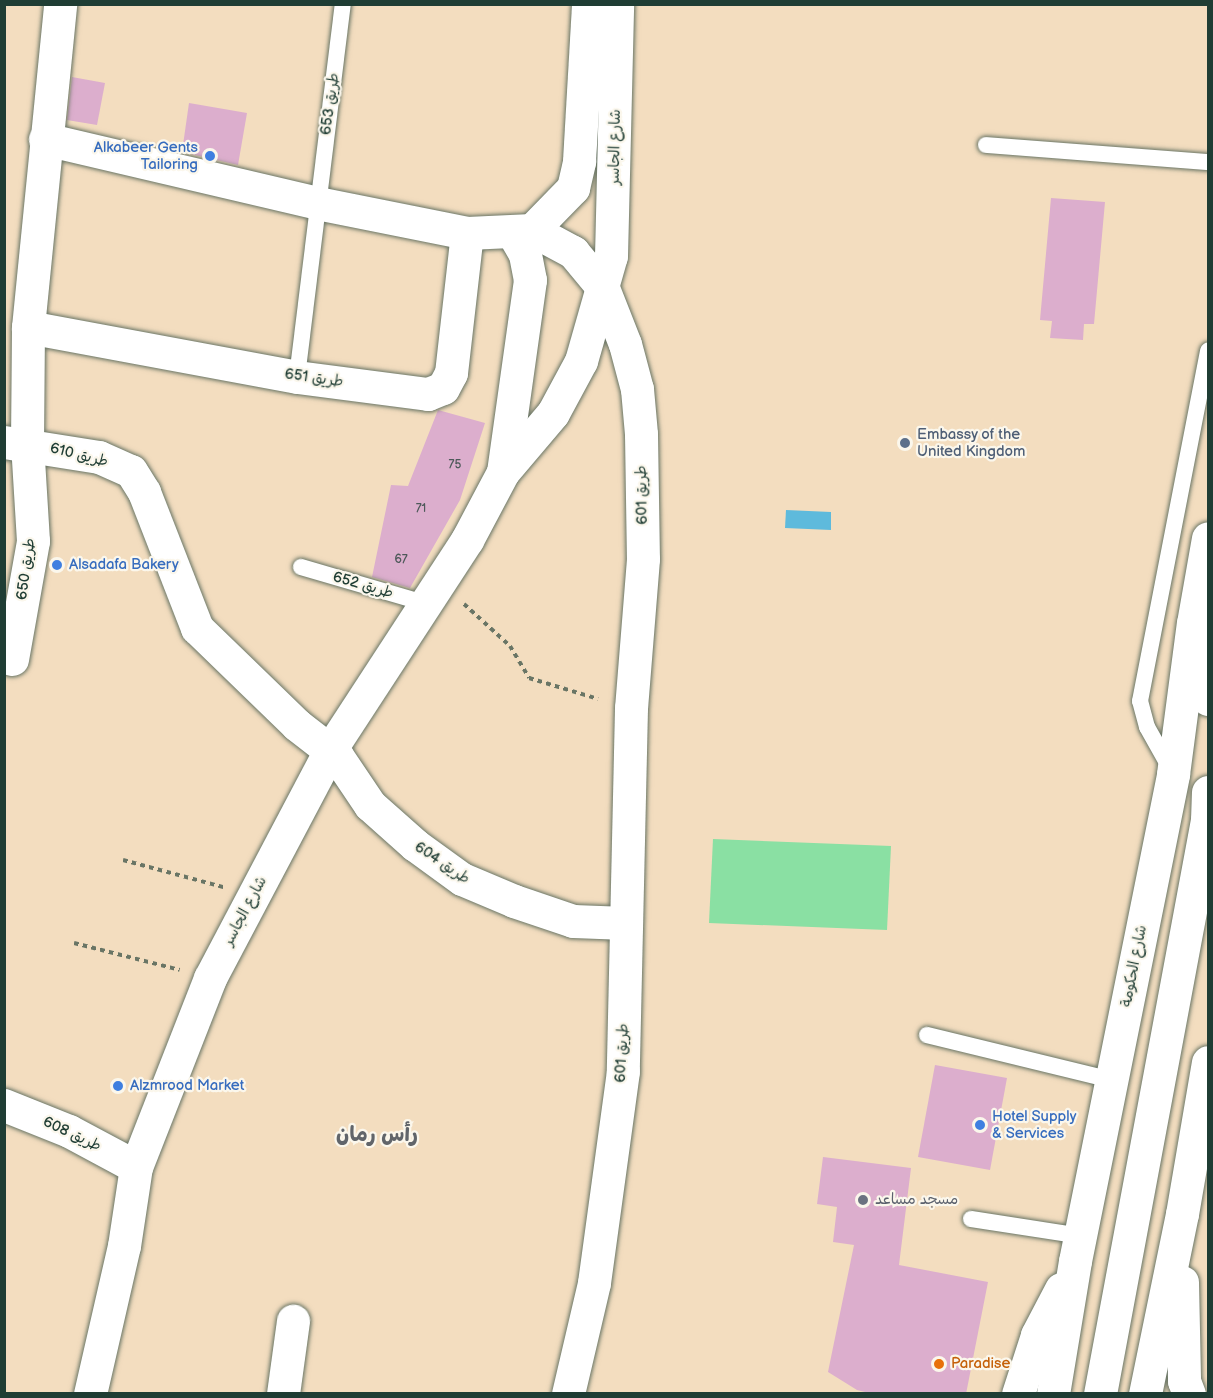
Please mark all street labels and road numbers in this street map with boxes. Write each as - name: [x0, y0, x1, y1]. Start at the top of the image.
- street label: طريق 653: [317, 72, 343, 136]
- street label: شارع الجاسر: [605, 109, 625, 185]
- street label: طريق 651: [283, 365, 345, 391]
- street label: طريق 610: [48, 439, 110, 471]
- street label: طريق 601: [632, 465, 652, 525]
- street label: طريق 650: [13, 537, 39, 601]
- street label: طريق 652: [331, 568, 395, 602]
- street label: طريق 604: [411, 838, 473, 888]
- street label: شارع الجاسر: [219, 873, 271, 949]
- street label: شارع الحكومة: [1117, 924, 1151, 1008]
- street label: طريق 601: [611, 1023, 633, 1083]
- street label: طريق 608: [40, 1113, 104, 1155]

